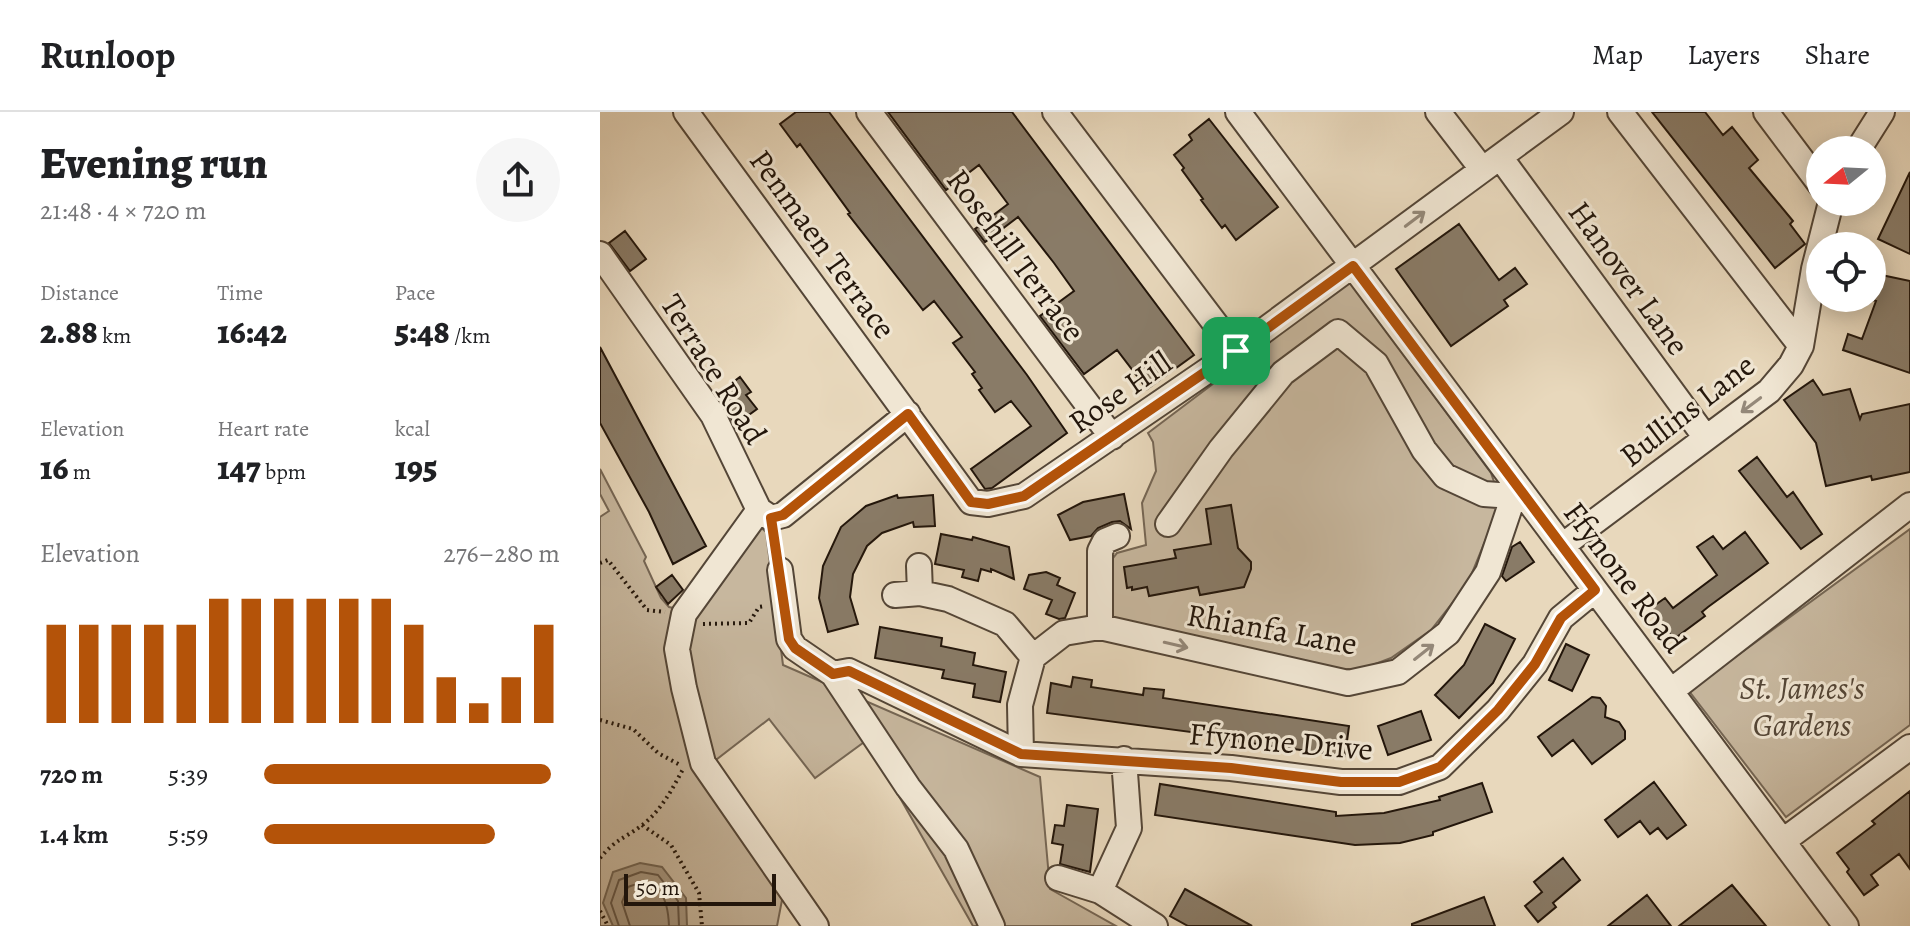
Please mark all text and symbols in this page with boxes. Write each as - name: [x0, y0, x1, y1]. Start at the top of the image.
- text: Runloop: [40, 29, 175, 81]
- text: Map: [1592, 36, 1643, 74]
- text: Layers: [1687, 36, 1760, 74]
- text: Share: [1804, 36, 1870, 74]
- text: Evening run: [40, 133, 268, 193]
- north arrow: [1806, 136, 1886, 216]
- map controls: [1806, 136, 1886, 312]
- button: share: [476, 138, 560, 222]
- street label: Penmaen Terrace: [739, 140, 907, 348]
- street label: Rosehill Terrace: [936, 159, 1096, 351]
- street label: Hanover Lane: [1558, 192, 1700, 364]
- text: 21:48 · 4 × 720 m: [40, 193, 206, 228]
- one-way arrow: [1404, 211, 1426, 227]
- button: locate: [1806, 232, 1886, 312]
- text: Distance: [40, 278, 119, 308]
- text: Time: [217, 278, 263, 308]
- text: Pace: [395, 278, 435, 308]
- street label: Terrace Road: [650, 286, 778, 453]
- text: 2.88: [40, 308, 98, 355]
- text: 16:42: [217, 308, 287, 355]
- text: 5:48: [395, 308, 450, 355]
- pin: [1202, 317, 1270, 385]
- text: km: [98, 321, 131, 351]
- text: /km: [450, 321, 491, 351]
- icon: arrive: [1214, 329, 1258, 373]
- street label: Rose Hill: [1060, 340, 1180, 443]
- street label: Bullins Lane: [1610, 343, 1764, 477]
- one-way arrow: [1741, 396, 1762, 413]
- text: Elevation: [40, 414, 124, 444]
- text: Heart rate: [217, 414, 309, 444]
- text: kcal: [395, 414, 430, 444]
- text: 16: [40, 444, 68, 491]
- text: 147: [217, 444, 261, 491]
- text: 195: [395, 444, 437, 491]
- text: m: [68, 457, 91, 487]
- text: bpm: [261, 457, 306, 487]
- street label: Ffynone Road: [1553, 492, 1697, 663]
- text: Elevation: [40, 536, 140, 571]
- text: 276–280 m: [443, 536, 560, 571]
- street label: Rhianfa Lane: [1183, 592, 1361, 666]
- one-way arrow: [1163, 638, 1188, 653]
- one-way arrow: [1413, 643, 1434, 660]
- park label: St. James's Gardens: [1739, 666, 1865, 747]
- street label: Ffynone Drive: [1187, 711, 1375, 771]
- text: 720 m: [40, 757, 103, 792]
- text: 5:39: [168, 757, 208, 792]
- text: 1.4 km: [40, 817, 108, 852]
- text: 5:59: [168, 817, 208, 852]
- scale bar: [624, 870, 776, 906]
- text: 50 m: [636, 873, 680, 903]

